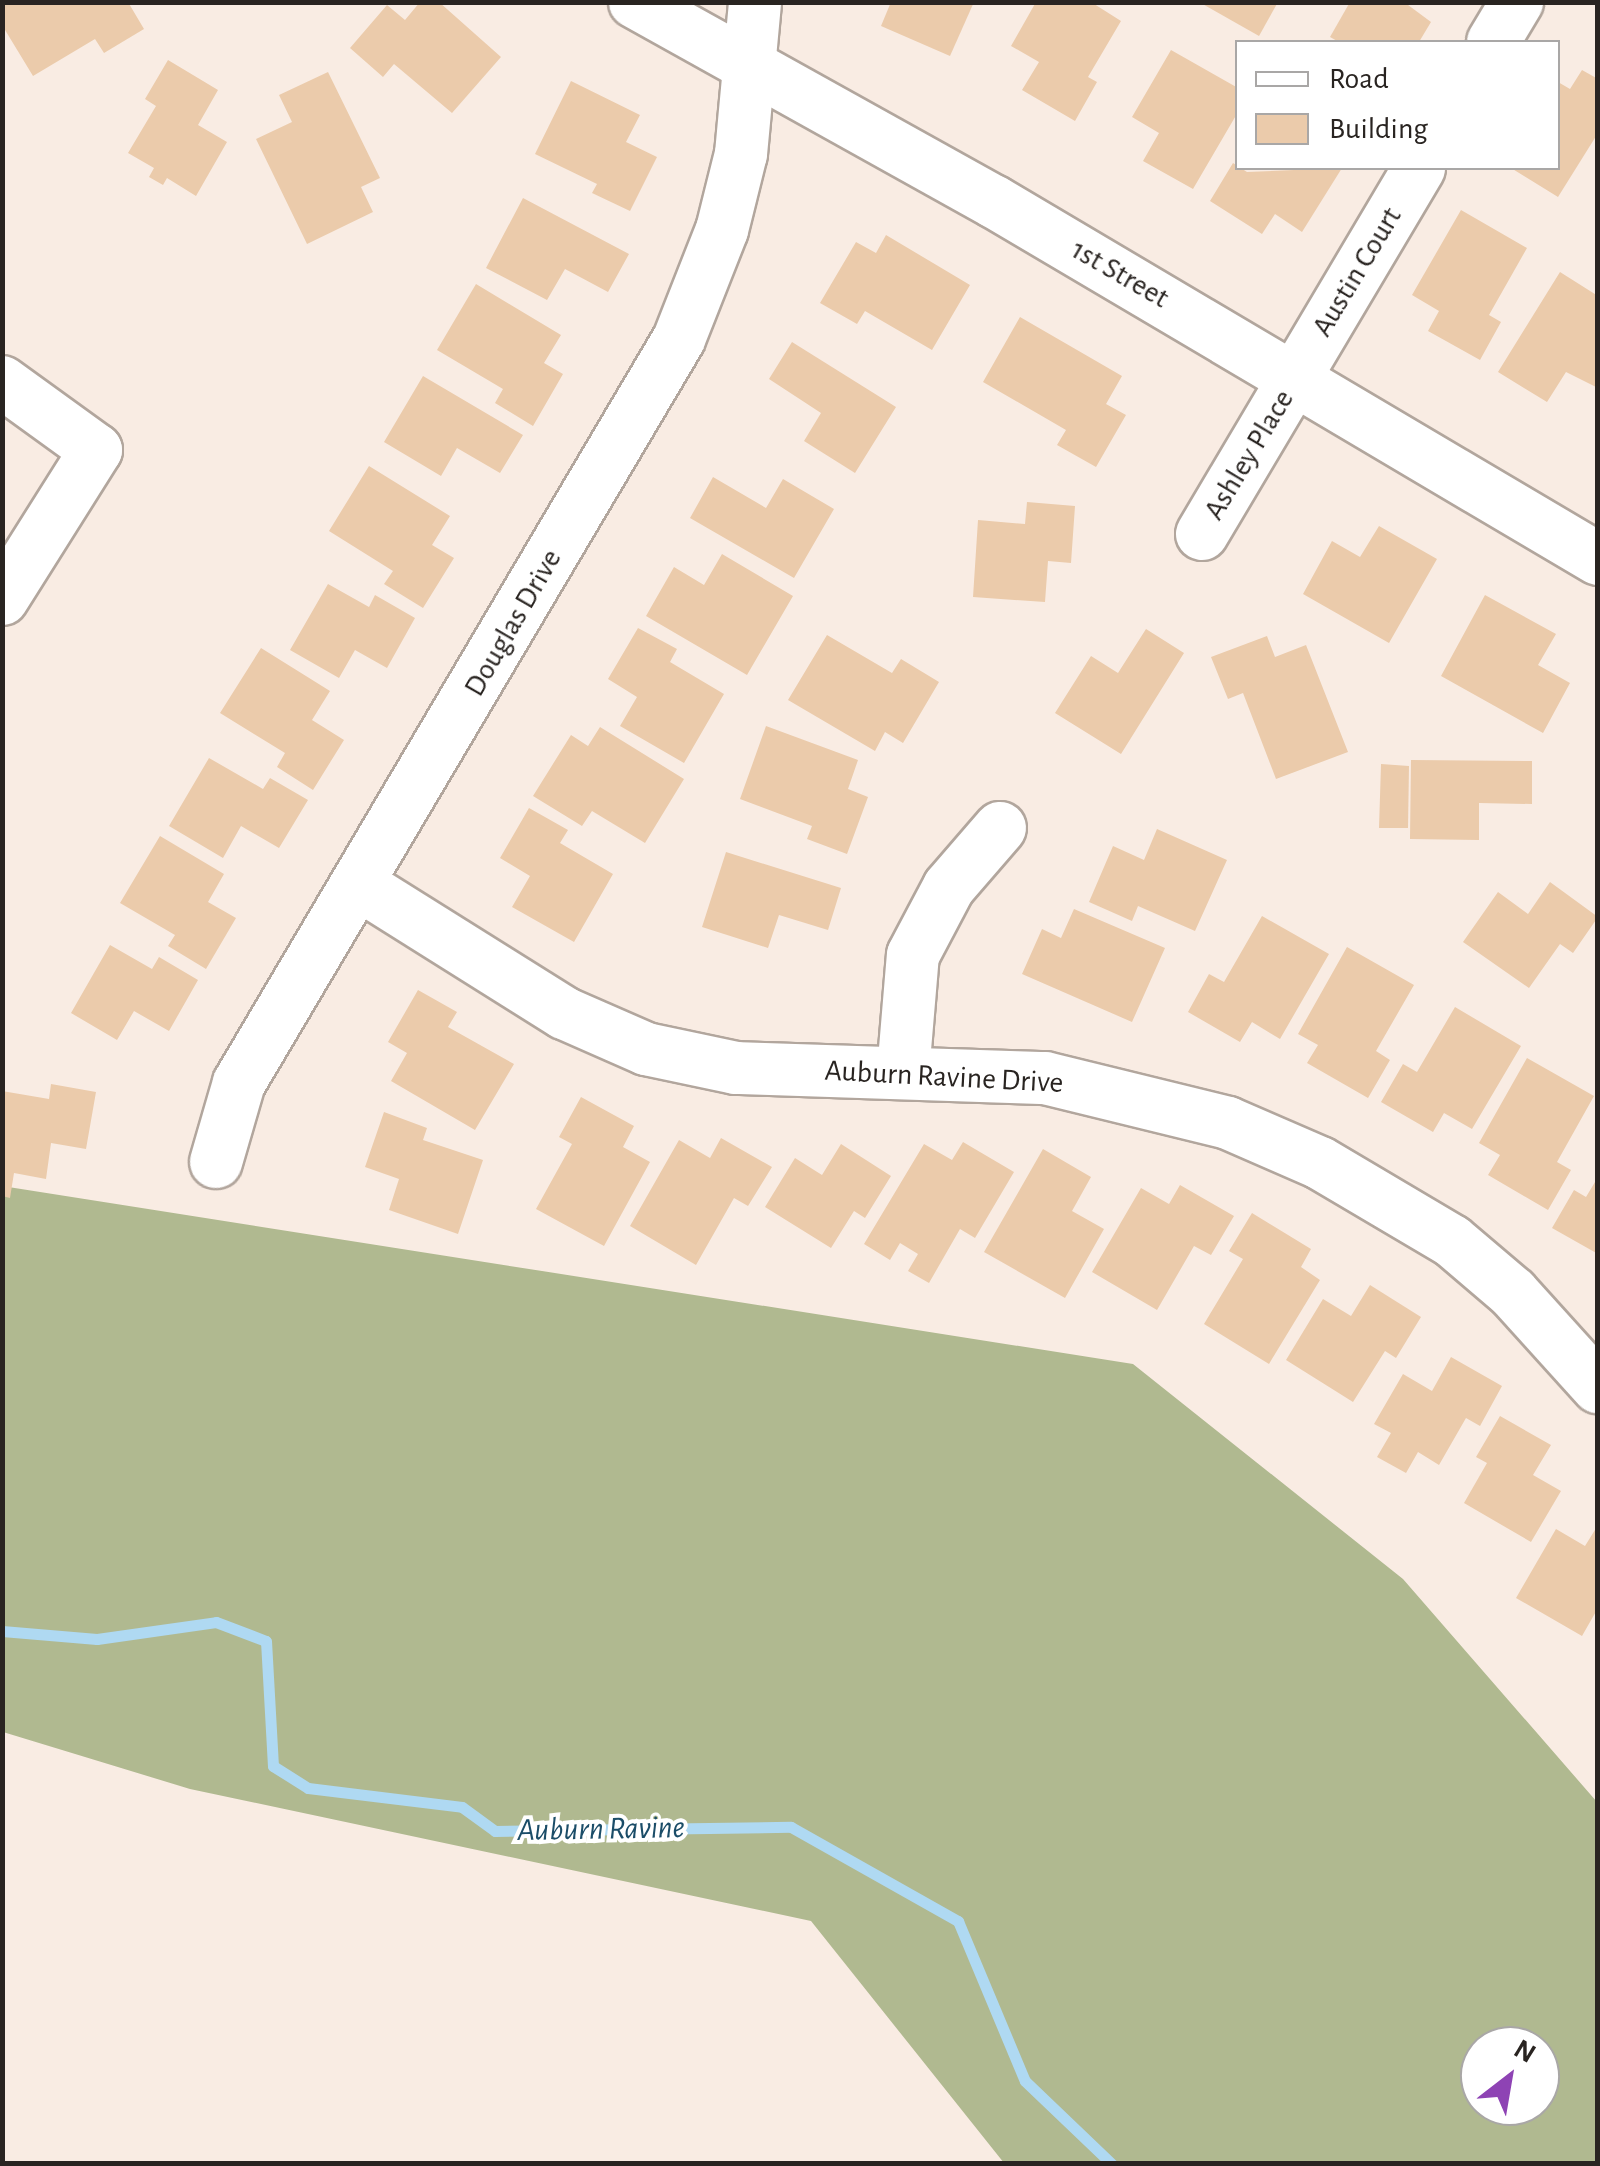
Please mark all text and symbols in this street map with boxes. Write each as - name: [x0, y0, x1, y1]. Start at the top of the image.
- legend: [1235, 40, 1560, 170]
- text: Road: [1329, 64, 1389, 94]
- text: Building: [1329, 114, 1428, 144]
- street label: Austin Court: [1304, 201, 1410, 343]
- street label: 1st Street: [1065, 232, 1175, 316]
- street label: Ashley Place: [1196, 383, 1302, 527]
- street label: Douglas Drive: [456, 543, 570, 703]
- street label: Auburn Ravine Drive: [824, 1053, 1064, 1101]
- water label: Auburn Ravine: [517, 1808, 685, 1850]
- north arrow: [1460, 2026, 1560, 2126]
- text: N: [1509, 2035, 1540, 2069]

